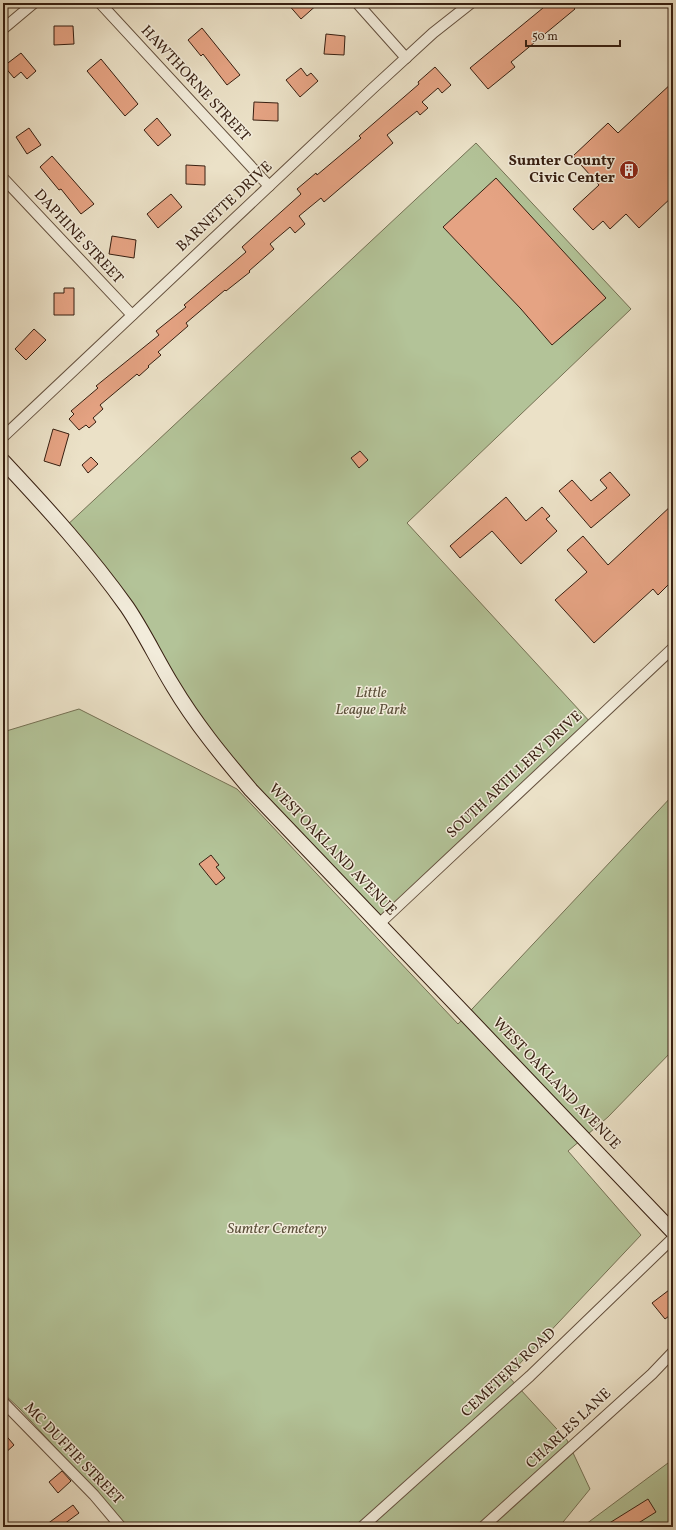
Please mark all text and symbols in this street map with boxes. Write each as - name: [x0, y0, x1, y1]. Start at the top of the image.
- street label: HAWTHORNE STREET: [135, 21, 255, 147]
- scale bar: [526, 22, 620, 48]
- text: 50 m: [532, 29, 558, 45]
- place label: Sumter County Civic Center: [509, 151, 616, 189]
- street label: BARNETTE DRIVE: [172, 157, 278, 257]
- building icon: Sumter County Civic Center: [618, 159, 640, 181]
- street label: DAPHINE STREET: [29, 185, 128, 289]
- park label: Little League Park: [335, 683, 407, 721]
- street label: SOUTH ARTILLERY DRIVE: [443, 706, 587, 844]
- street label: WEST OAKLAND AVENUE: [263, 779, 401, 921]
- street label: WEST OAKLAND AVENUE: [487, 1013, 625, 1155]
- park label: Sumter Cemetery: [227, 1219, 327, 1240]
- street label: CEMETERY ROAD: [457, 1323, 561, 1423]
- street label: CHARLES LANE: [522, 1384, 616, 1474]
- street label: MC DUFFIE STREET: [19, 1398, 128, 1510]

